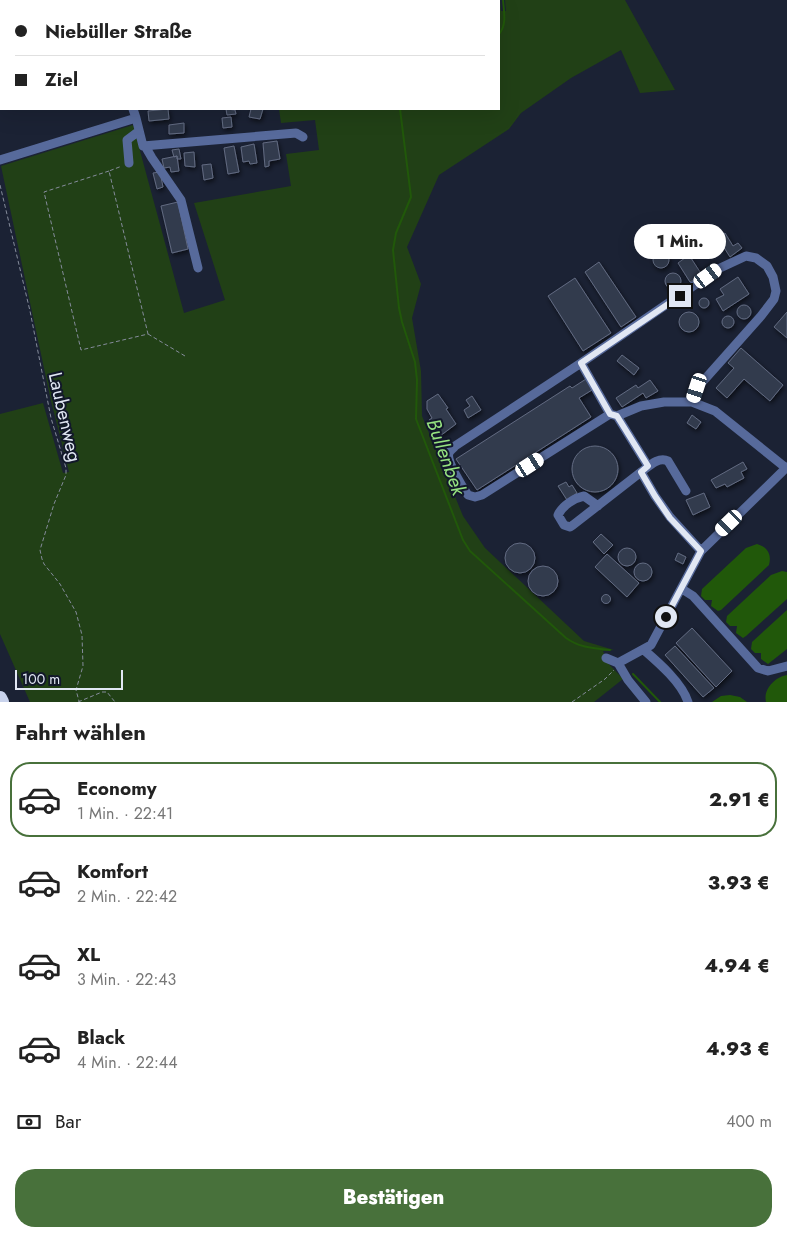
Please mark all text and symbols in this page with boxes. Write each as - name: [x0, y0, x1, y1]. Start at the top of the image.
- text: Niebüller Straße: [45, 18, 192, 45]
- text: Ziel: [45, 66, 78, 93]
- callout: 1 Min.: [634, 224, 726, 258]
- text: 1 Min.: [656, 230, 704, 253]
- car: [691, 261, 724, 291]
- route end: [669, 285, 691, 307]
- street label: Laubenweg: [42, 369, 88, 465]
- car: [685, 371, 708, 405]
- water label: Bullenbek: [419, 415, 474, 501]
- car: [513, 451, 546, 479]
- car: [712, 507, 745, 539]
- route start: [655, 606, 677, 628]
- scale bar: [15, 667, 122, 690]
- text: 100 m: [22, 669, 60, 689]
- text: Fahrt wählen: [15, 716, 146, 748]
- text: Economy: [77, 775, 157, 802]
- icon: car: [17, 777, 62, 822]
- text: 2.91 €: [709, 786, 770, 813]
- text: 1 Min. · 22:41: [77, 802, 173, 825]
- text: Komfort: [77, 858, 148, 885]
- icon: car: [17, 860, 62, 905]
- text: 3.93 €: [708, 869, 770, 896]
- text: 2 Min. · 22:42: [77, 885, 177, 908]
- text: XL: [77, 941, 100, 968]
- icon: car: [17, 943, 62, 988]
- text: 4.94 €: [704, 952, 770, 979]
- text: 3 Min. · 22:43: [77, 968, 176, 991]
- text: Black: [77, 1024, 125, 1051]
- icon: car: [17, 1026, 62, 1071]
- text: 4.93 €: [706, 1035, 770, 1062]
- text: 4 Min. · 22:44: [77, 1051, 178, 1074]
- icon: cash: [15, 1108, 43, 1136]
- text: Bar: [55, 1108, 81, 1135]
- text: 400 m: [726, 1110, 772, 1133]
- button: Bestätigen: [15, 1169, 772, 1227]

